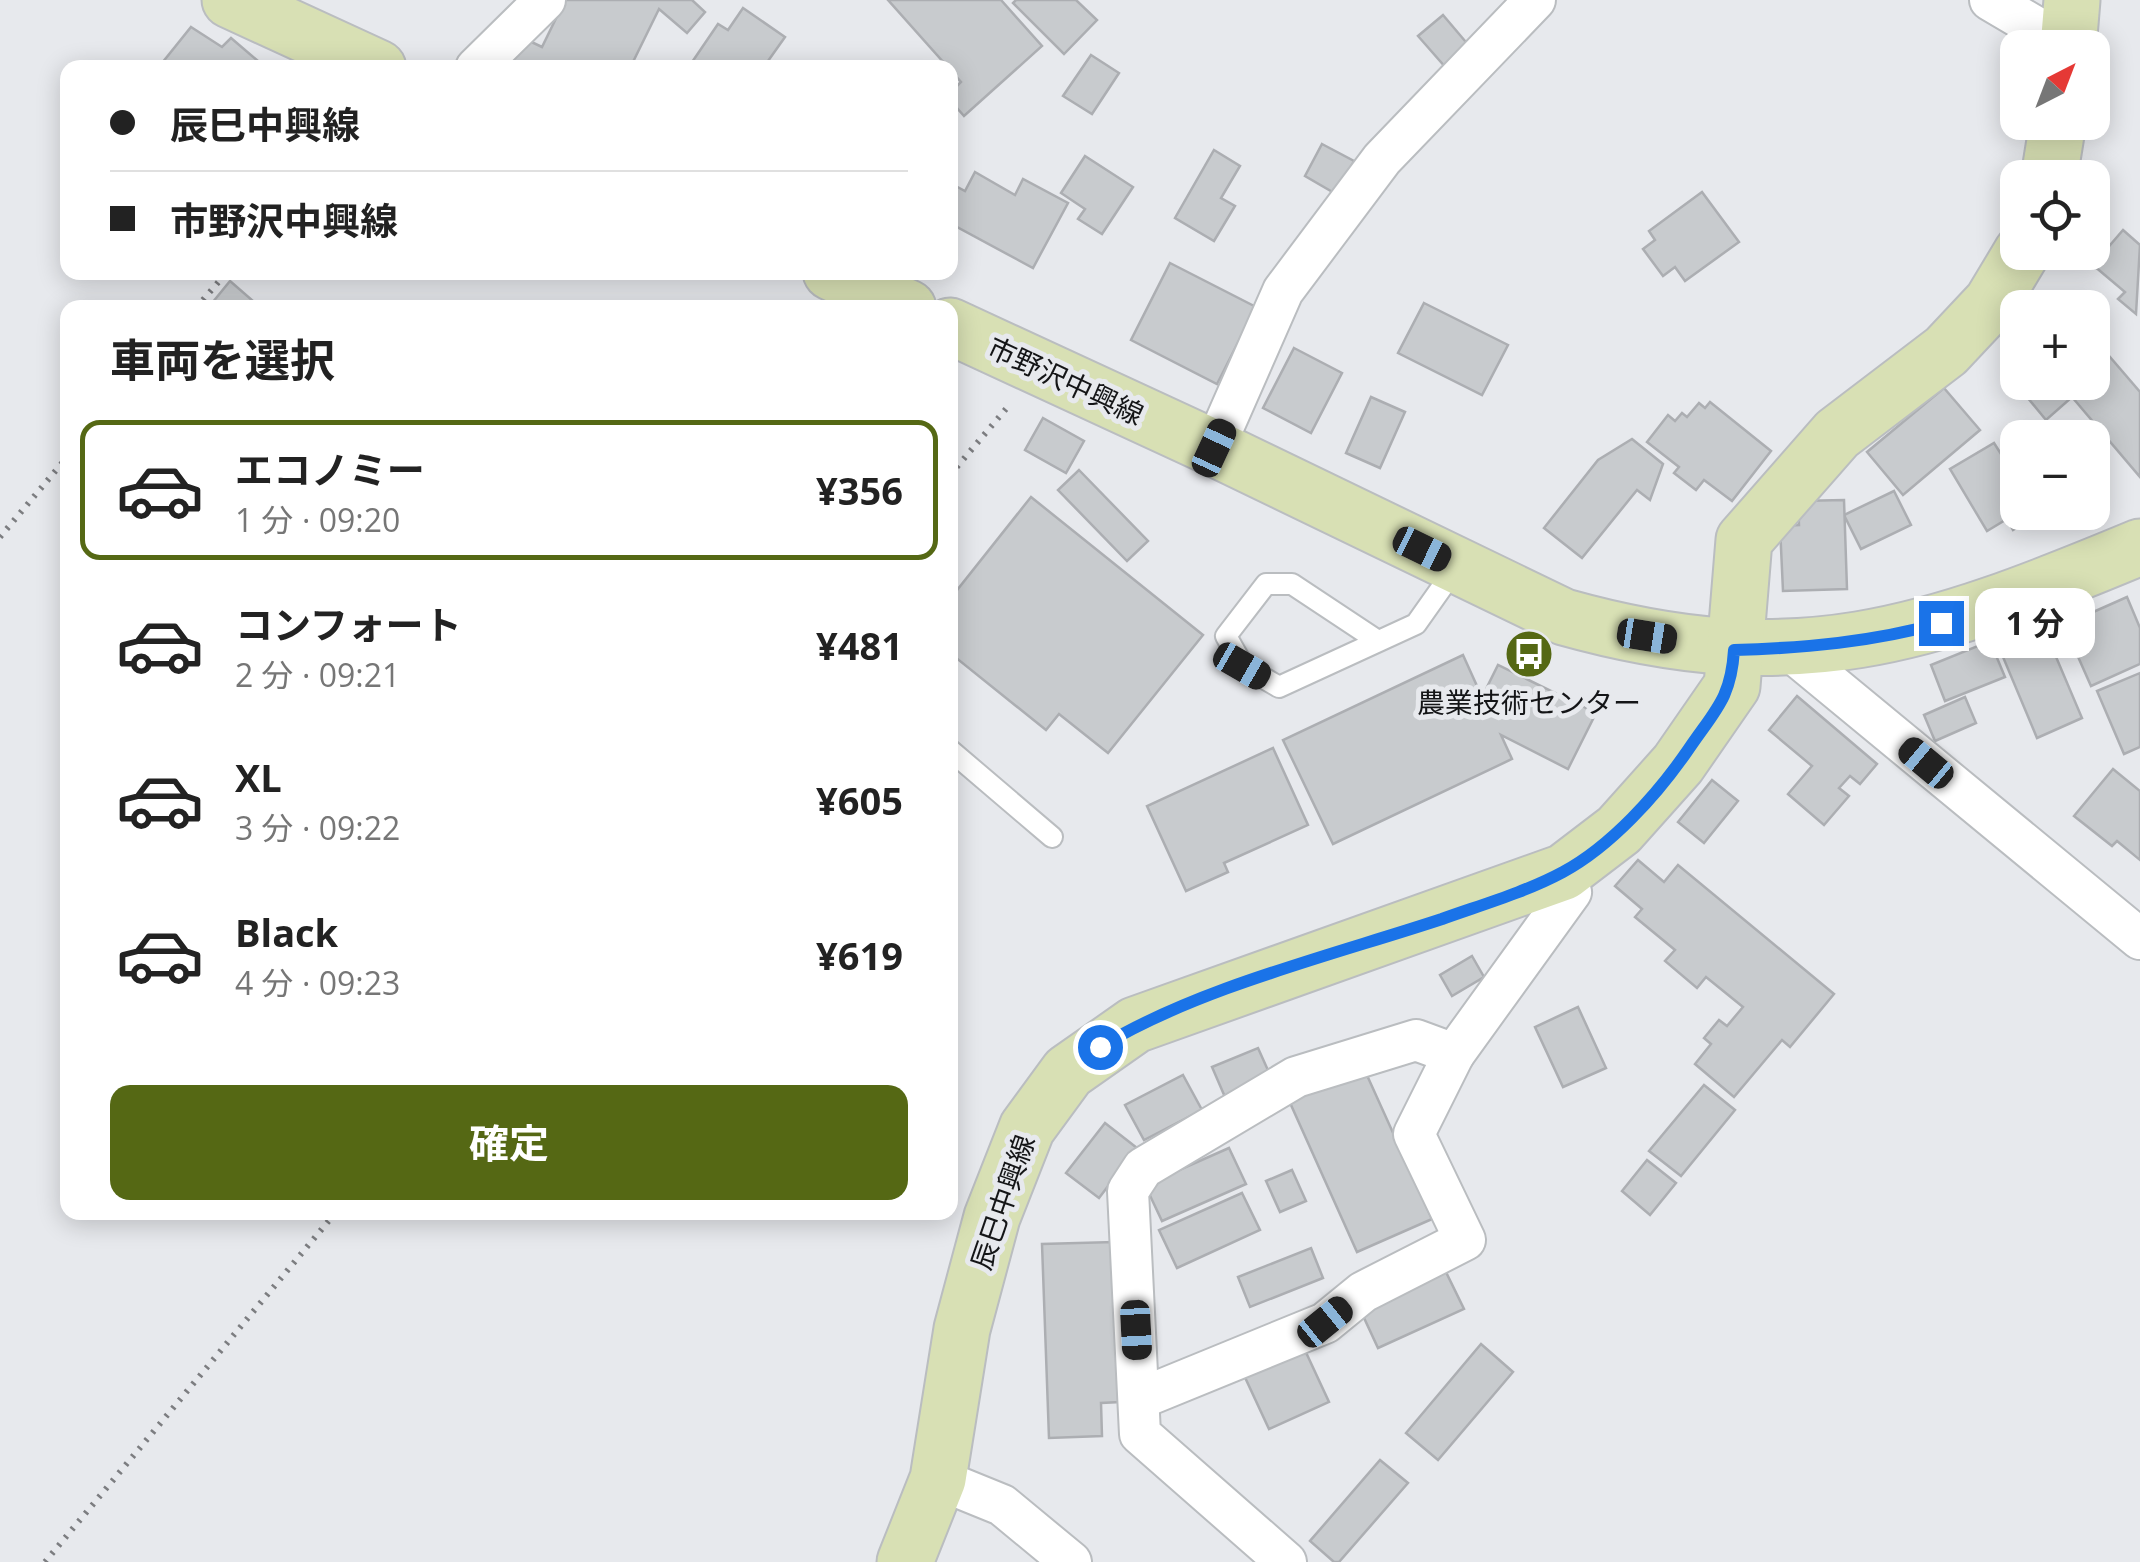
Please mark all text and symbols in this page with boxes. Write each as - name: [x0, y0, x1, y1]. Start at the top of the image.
- north arrow: [2000, 30, 2110, 140]
- map controls: [2000, 30, 2110, 530]
- text: 辰巳中興線: [170, 98, 360, 150]
- button: locate: [2000, 160, 2110, 270]
- text: 市野沢中興線: [170, 194, 398, 246]
- button: +: [2000, 290, 2110, 400]
- street label: 市野沢中興線: [982, 327, 1150, 433]
- text: 車両を選択: [110, 329, 335, 390]
- car: [1188, 414, 1240, 482]
- button: −: [2000, 420, 2110, 530]
- text: エコノミー: [235, 443, 425, 495]
- icon: car: [115, 445, 205, 535]
- text: ¥356: [816, 464, 903, 516]
- text: 1 分 · 09:20: [235, 498, 400, 541]
- car: [1388, 522, 1456, 576]
- callout: 1 分: [1976, 588, 2096, 658]
- text: コンフォート: [235, 598, 462, 650]
- icon: car: [115, 600, 205, 690]
- route end: [1919, 601, 1964, 646]
- text: 1 分: [2006, 601, 2064, 644]
- car: [1615, 616, 1679, 656]
- text: ¥481: [816, 619, 903, 671]
- bus stop icon: 農業技術センター: [1503, 628, 1555, 680]
- car: [1209, 638, 1275, 694]
- text: 2 分 · 09:21: [235, 653, 400, 696]
- place label: 農業技術センター: [1417, 683, 1641, 721]
- car: [1893, 732, 1959, 794]
- text: XL: [235, 751, 282, 803]
- icon: car: [115, 755, 205, 845]
- text: ¥605: [816, 774, 903, 826]
- text: 3 分 · 09:22: [235, 806, 400, 849]
- text: Black: [235, 906, 338, 958]
- icon: car: [115, 910, 205, 1000]
- text: ¥619: [816, 929, 903, 981]
- text: 4 分 · 09:23: [235, 961, 400, 1004]
- route start: [1078, 1025, 1123, 1070]
- button: 確定: [110, 1085, 908, 1200]
- street label: 辰巳中興線: [961, 1130, 1043, 1274]
- car: [1292, 1291, 1358, 1353]
- car: [1119, 1299, 1153, 1361]

